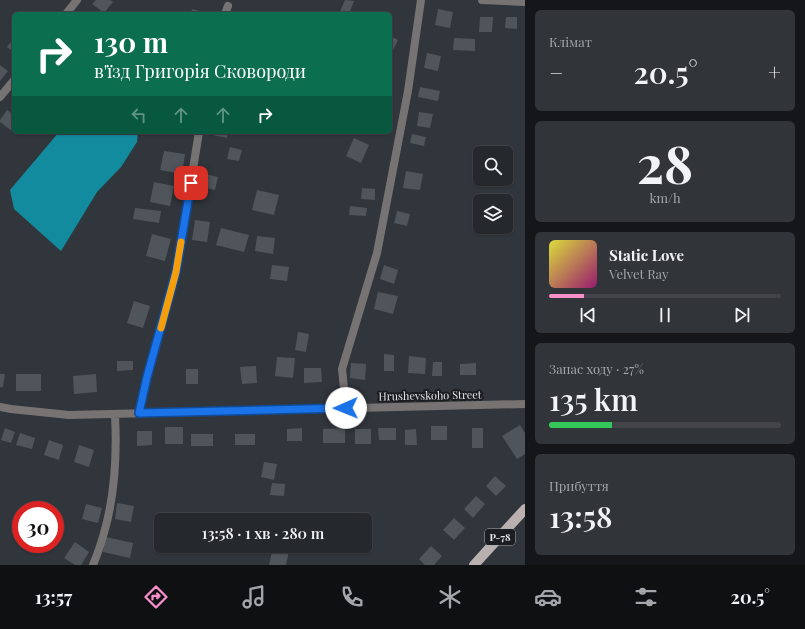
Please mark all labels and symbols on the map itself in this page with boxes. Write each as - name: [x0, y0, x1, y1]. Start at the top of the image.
- pin: [174, 166, 208, 200]
- position arrow: [325, 387, 367, 429]
- street label: Hrushevskoho Street: [378, 387, 482, 403]
- speed limit sign: 30: [12, 501, 64, 553]
- road number: Р-78: [485, 529, 515, 545]

